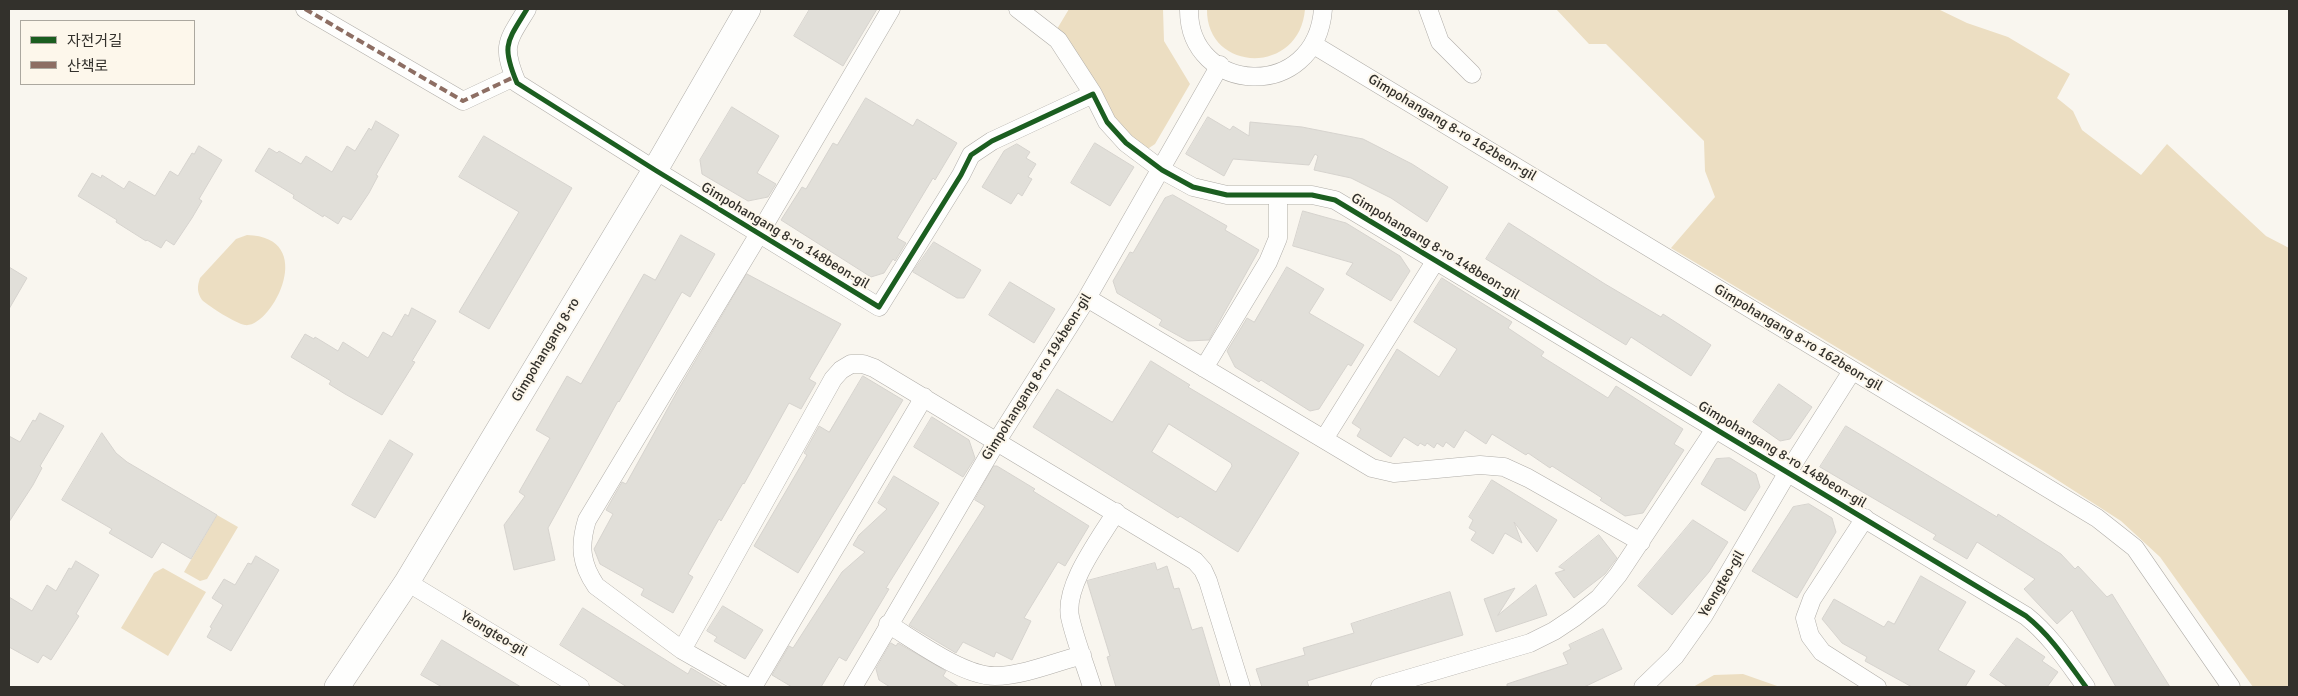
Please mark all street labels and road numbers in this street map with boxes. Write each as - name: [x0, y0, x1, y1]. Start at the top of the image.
- street label: Gimpohangang 8-ro 162beon-gil: [1365, 71, 1539, 185]
- street label: Gimpohangang 8-ro 148beon-gil: [698, 179, 872, 293]
- street label: Gimpohangang 8-ro 148beon-gil: [1348, 190, 1522, 304]
- street label: Gimpohangang 8-ro 162beon-gil: [1711, 281, 1885, 395]
- street label: Gimpohangang 8-ro 194beon-gil: [979, 291, 1095, 463]
- street label: Gimpohangang 8-ro: [508, 295, 584, 405]
- street label: Gimpohangang 8-ro 148beon-gil: [1695, 398, 1869, 512]
- street label: Yeongteo-gil: [1696, 548, 1748, 620]
- street label: Yeongteo-gil: [458, 608, 530, 660]

